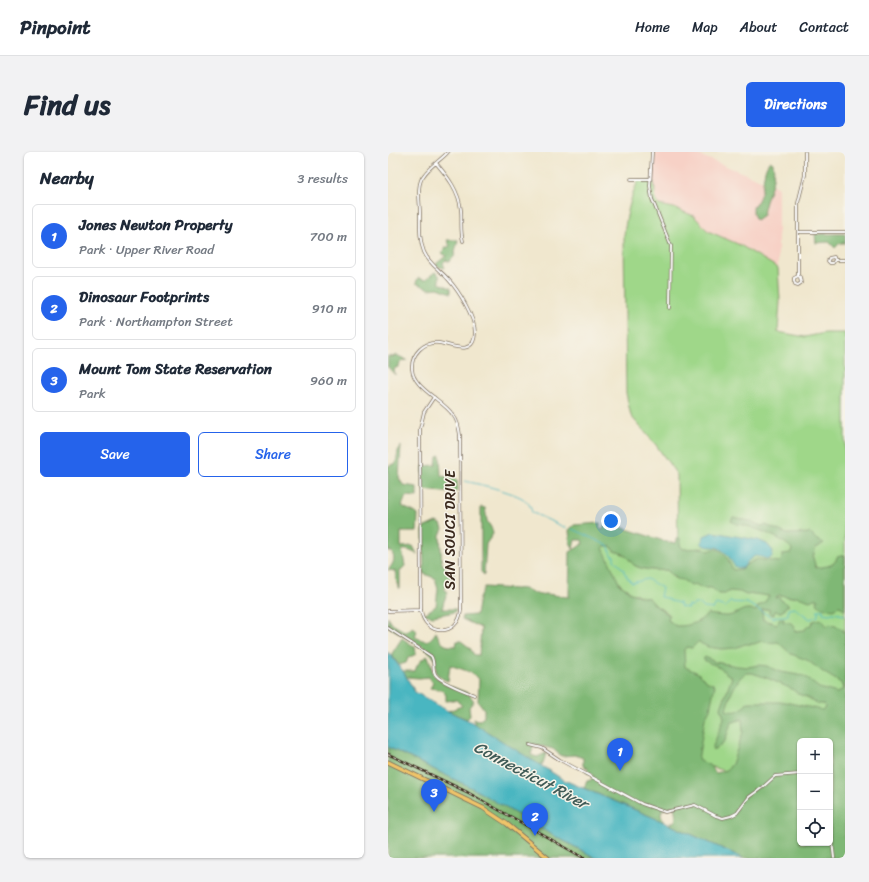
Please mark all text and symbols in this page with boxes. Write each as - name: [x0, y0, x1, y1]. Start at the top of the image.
- text: Pinpoint: [20, 11, 91, 44]
- text: Home: [635, 15, 670, 40]
- text: Map: [692, 15, 718, 40]
- text: About: [740, 15, 777, 40]
- text: Contact: [799, 15, 849, 40]
- text: Find us: [24, 80, 111, 129]
- button: Directions: [746, 82, 845, 127]
- text: Nearby: [40, 163, 94, 193]
- text: 3 results: [297, 167, 348, 190]
- text: Jones Newton Property: [79, 212, 233, 238]
- text: 1: [51, 225, 57, 248]
- text: 700 m: [310, 225, 347, 248]
- text: Park · Upper River Road: [79, 238, 214, 261]
- text: Dinosaur Footprints: [79, 284, 209, 310]
- text: 2: [50, 297, 58, 320]
- text: 910 m: [312, 297, 347, 320]
- text: Park · Northampton Street: [79, 310, 233, 333]
- text: Mount Tom State Reservation: [79, 356, 272, 382]
- text: 3: [50, 369, 58, 392]
- text: 960 m: [310, 369, 347, 392]
- text: Park: [79, 382, 106, 405]
- button: Save: [40, 432, 190, 477]
- button: Share: [198, 432, 348, 477]
- street label: SAN SOUCI DRIVE: [437, 468, 463, 590]
- your location: [601, 511, 621, 531]
- water label: Connecticut River: [469, 733, 596, 819]
- pin: 1: [607, 738, 633, 771]
- map controls: [797, 738, 833, 846]
- button: +: [797, 738, 833, 774]
- button: −: [797, 774, 833, 810]
- pin: 3: [421, 779, 447, 812]
- pin: 2: [522, 803, 548, 836]
- button: locate: [797, 810, 833, 846]

